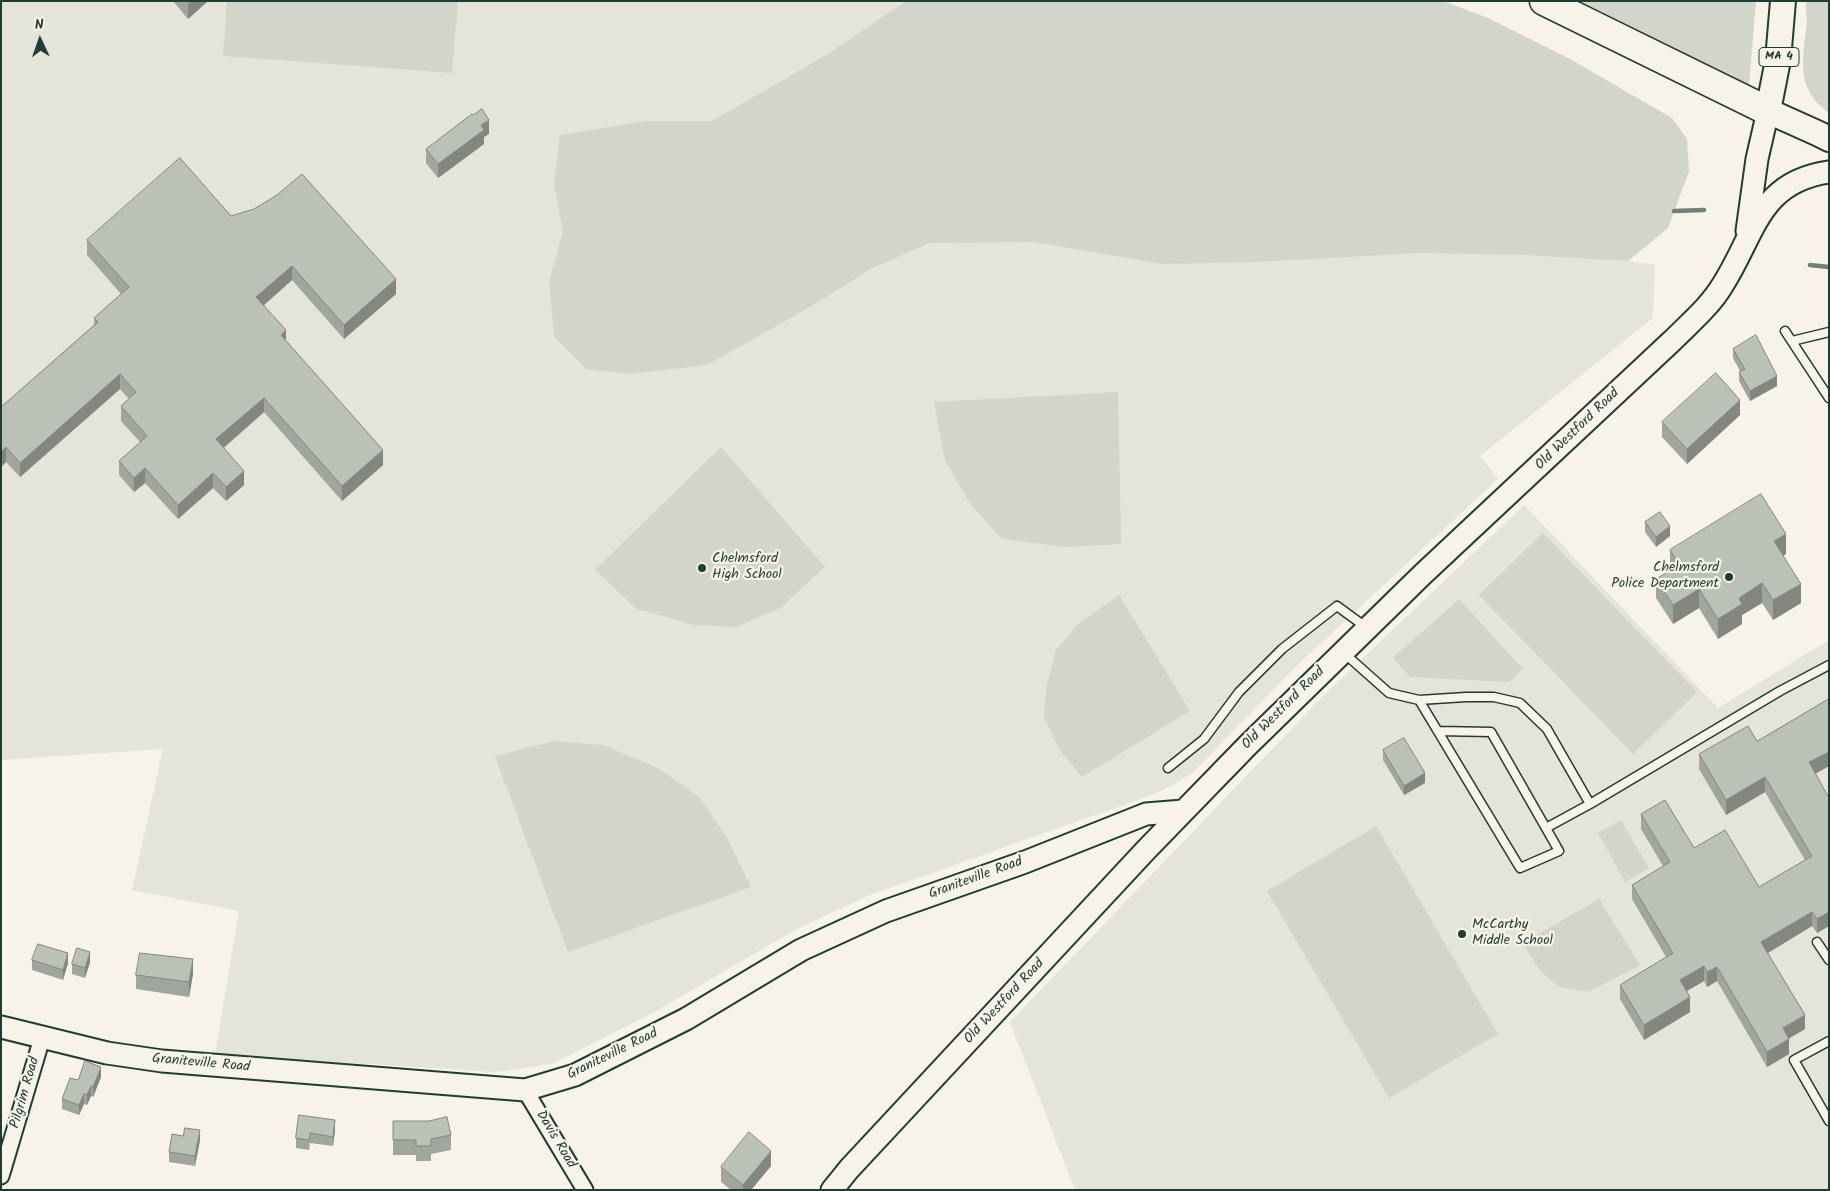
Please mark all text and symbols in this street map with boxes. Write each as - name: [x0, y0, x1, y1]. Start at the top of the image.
- text: N: [34, 14, 44, 36]
- north arrow: [15, 15, 65, 65]
- road number: MA 4: [1759, 48, 1799, 66]
- street label: Old Westford Road: [1533, 386, 1623, 474]
- place label: Chelmsford High School: [712, 552, 782, 584]
- place label: Chelmsford Police Department: [1611, 561, 1719, 594]
- marker: Chelmsford High School: [696, 562, 708, 574]
- marker: Chelmsford Police Department: [1723, 571, 1735, 583]
- street label: Old Westford Road: [1239, 664, 1329, 754]
- street label: Graniteville Road: [927, 854, 1025, 904]
- place label: McCarthy Middle School: [1472, 918, 1553, 950]
- marker: McCarthy Middle School: [1456, 928, 1468, 940]
- street label: Old Westford Road: [961, 956, 1049, 1048]
- street label: Graniteville Road: [565, 1026, 661, 1084]
- street label: Graniteville Road: [151, 1051, 251, 1077]
- street label: Pilgrim Road: [8, 1055, 44, 1131]
- street label: Davis Road: [531, 1108, 579, 1172]

